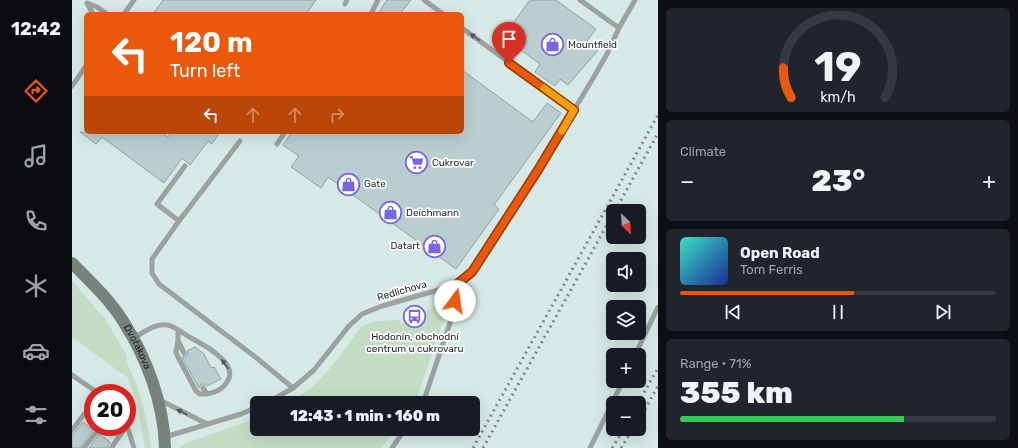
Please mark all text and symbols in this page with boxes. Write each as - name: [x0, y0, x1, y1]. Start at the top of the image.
- text: 12:42: [11, 18, 61, 40]
- pin: [492, 22, 526, 63]
- text: 120 m: [170, 26, 253, 59]
- icon: left: [104, 28, 156, 80]
- icon: arrive: [498, 28, 520, 50]
- shop icon: Mountfield: [540, 32, 566, 58]
- one-way arrow: [470, 33, 480, 41]
- place label: Mountfield: [568, 39, 617, 51]
- text: 19: [814, 42, 862, 91]
- text: Turn left: [170, 60, 240, 82]
- icon: directions: [22, 77, 50, 105]
- text: km/h: [820, 89, 856, 106]
- icon: left: [200, 104, 222, 126]
- icon: ahead: [242, 104, 264, 126]
- icon: ahead: [284, 104, 306, 126]
- icon: right: [326, 104, 348, 126]
- icon: music: [22, 142, 50, 170]
- text: Climate: [680, 144, 726, 159]
- supermarket icon: Cukrovar: [403, 150, 429, 176]
- place label: Cukrovar: [432, 157, 474, 169]
- text: 23°: [812, 163, 865, 199]
- text: −: [680, 168, 694, 195]
- text: +: [982, 168, 996, 195]
- shop icon: Gate: [335, 171, 361, 197]
- place label: Gate: [364, 178, 386, 190]
- shop icon: Deichmann: [377, 200, 403, 226]
- north arrow: [606, 204, 646, 244]
- map controls: [606, 204, 646, 436]
- icon: phone: [22, 207, 50, 235]
- place label: Deichmann: [406, 207, 459, 219]
- shop icon: Datart: [422, 233, 448, 259]
- place label: Datart: [390, 240, 420, 252]
- text: Open Road: [740, 244, 820, 262]
- button: sound: [606, 252, 646, 292]
- text: Tom Ferris: [740, 262, 803, 277]
- icon: climate: [22, 272, 50, 300]
- street label: Redlichova: [376, 278, 428, 304]
- position arrow: [434, 280, 476, 322]
- button: layers: [606, 300, 646, 340]
- icon: previous: [722, 301, 744, 323]
- icon: pause: [827, 301, 849, 323]
- icon: next: [932, 301, 954, 323]
- bus stop icon: Hodonín, obchodní centrum u cukrovaru: [402, 304, 428, 330]
- street label: Dvořákova: [121, 322, 153, 371]
- place label: Hodonín, obchodní centrum u cukrovaru: [366, 331, 464, 355]
- icon: car: [22, 337, 50, 365]
- button: +: [606, 348, 646, 388]
- text: Range · 71%: [680, 356, 751, 371]
- one-way arrow: [221, 358, 229, 369]
- text: 355 km: [680, 375, 793, 411]
- speed limit sign: 20: [84, 384, 136, 436]
- button: −: [606, 396, 646, 436]
- icon: filters: [22, 401, 50, 429]
- text: 12:43 · 1 min · 160 m: [290, 407, 440, 425]
- one-way arrow: [177, 409, 188, 415]

